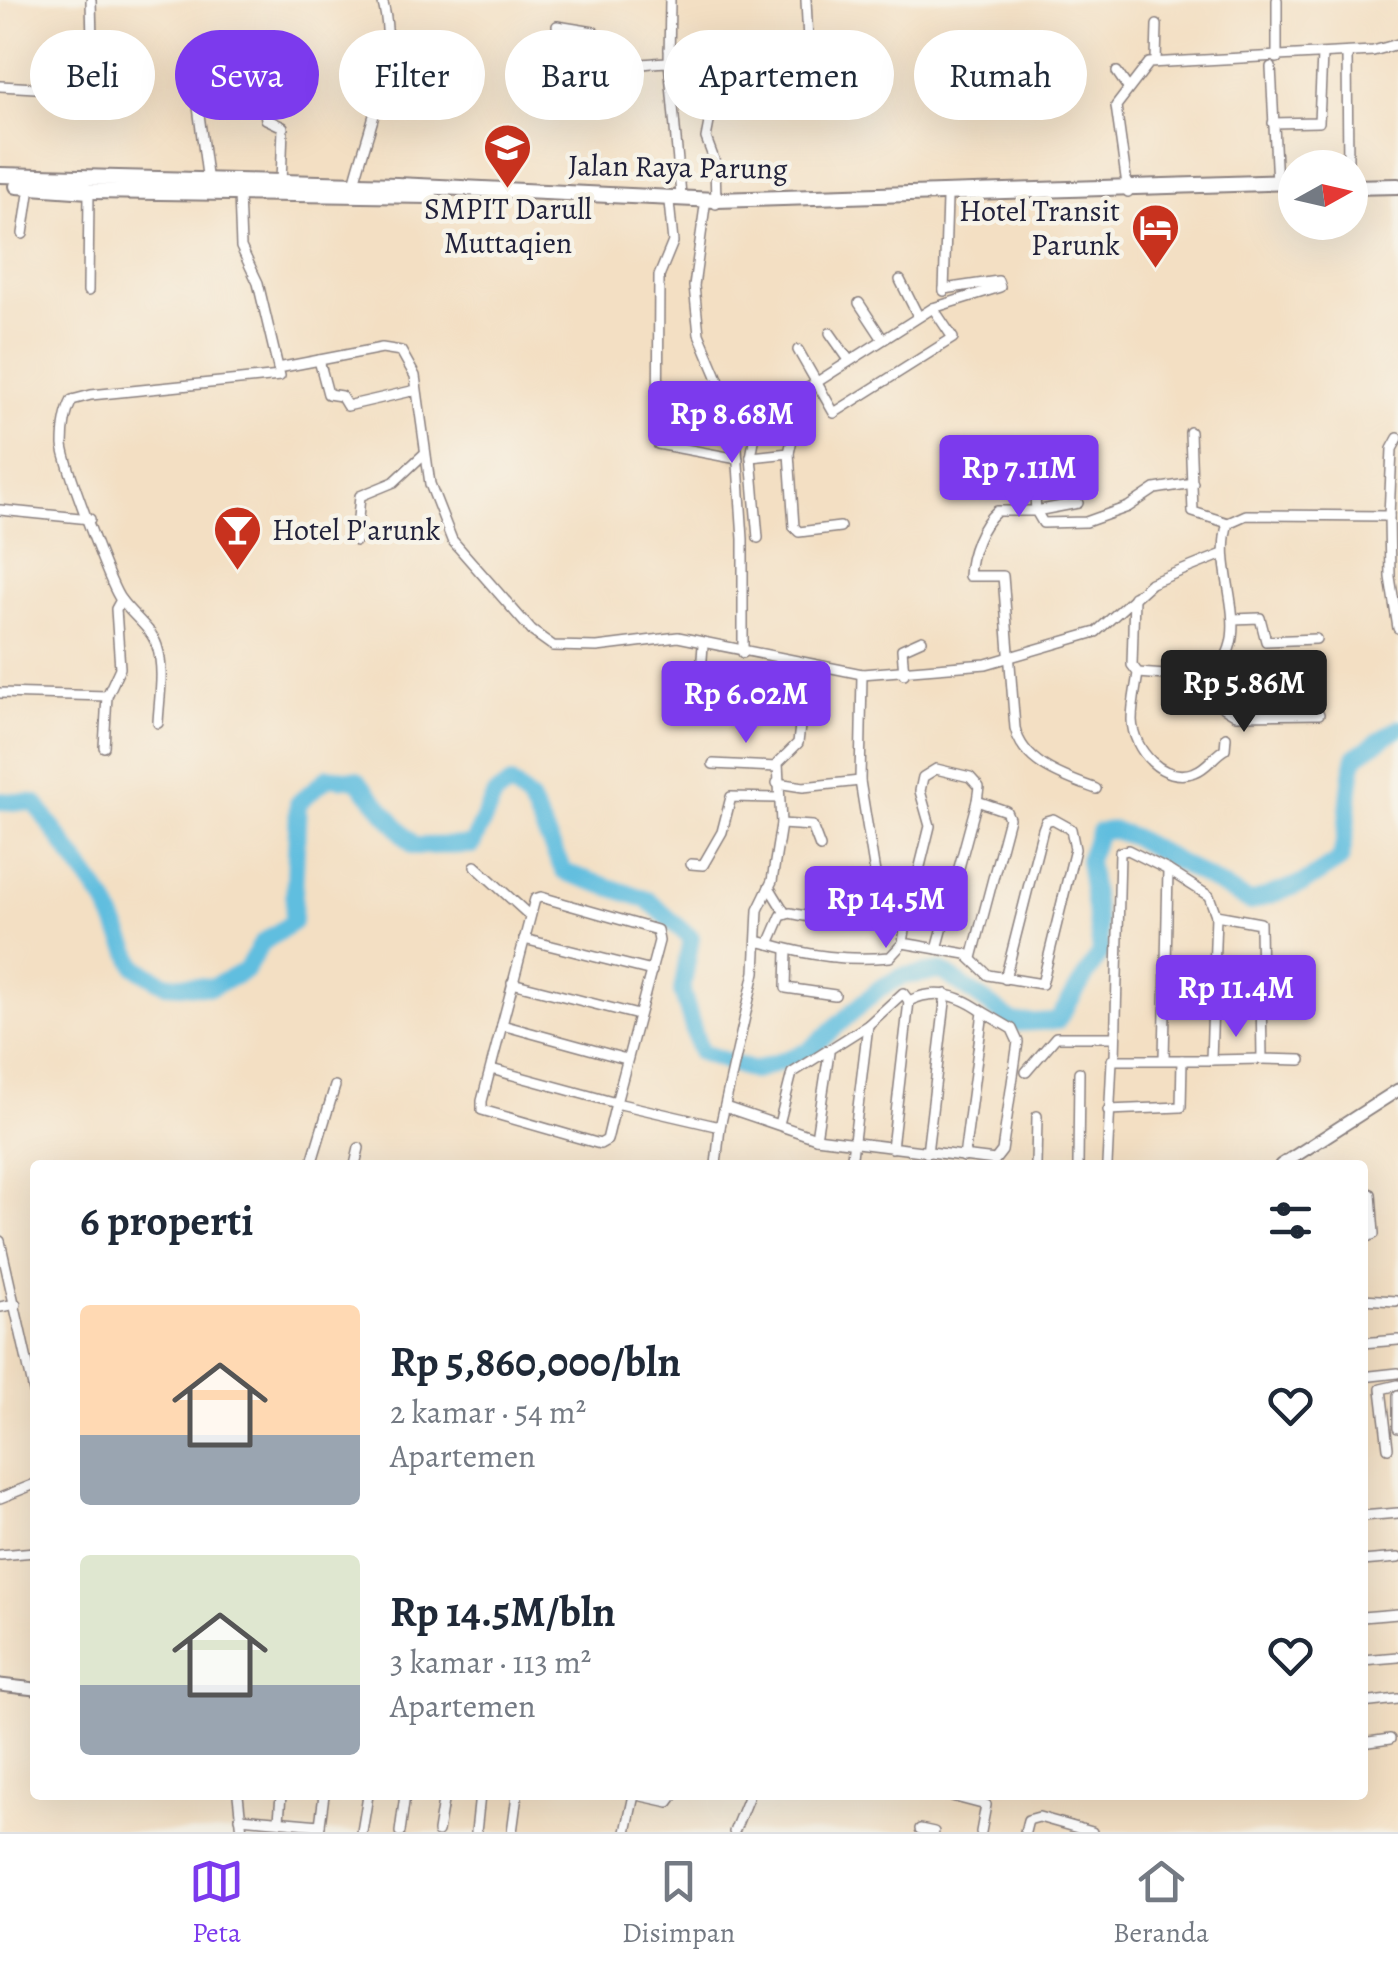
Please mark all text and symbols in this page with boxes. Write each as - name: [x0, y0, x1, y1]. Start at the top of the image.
- chip: Beli: [30, 30, 155, 120]
- chip: Sewa: [175, 30, 319, 120]
- chip: Filter: [339, 30, 485, 120]
- chip: Baru: [505, 30, 644, 120]
- chip: Apartemen: [664, 30, 894, 120]
- chip: Rumah: [914, 30, 1087, 120]
- school or university icon: SMPIT Darull Muttaqien: [482, 122, 534, 190]
- street label: Jalan Raya Parung: [568, 145, 788, 189]
- north arrow: [1278, 150, 1368, 240]
- map controls: [1278, 150, 1368, 240]
- place label: SMPIT Darull Muttaqien: [424, 189, 592, 263]
- place label: Hotel Transit Parunk: [959, 191, 1120, 265]
- hotel icon: Hotel Transit Parunk: [1129, 202, 1181, 270]
- pin: Rp 8.68M: [629, 381, 835, 466]
- text: Rp 8.68M: [670, 391, 794, 435]
- pin: Rp 7.11M: [916, 435, 1122, 520]
- text: Rp 7.11M: [962, 445, 1076, 489]
- bar icon: Hotel P'arunk: [211, 504, 263, 572]
- place label: Hotel P'arunk: [272, 510, 441, 550]
- pin: Rp 5.86M: [1141, 650, 1347, 735]
- text: Rp 5.86M: [1183, 660, 1305, 704]
- pin: Rp 6.02M: [643, 661, 849, 746]
- text: Rp 6.02M: [684, 671, 808, 715]
- pin: Rp 14.5M: [783, 866, 989, 951]
- text: Rp 14.5M: [827, 876, 945, 920]
- pin: Rp 11.4M: [1133, 955, 1339, 1040]
- text: Rp 11.4M: [1178, 965, 1294, 1009]
- text: 6 properti: [80, 1192, 253, 1249]
- icon: filters: [1263, 1193, 1318, 1248]
- text: Rp 5,860,000/bln: [390, 1333, 681, 1390]
- icon: home: [160, 1345, 280, 1465]
- icon: heart: [1263, 1378, 1318, 1433]
- text: 2 kamar · 54 m²: [390, 1390, 586, 1434]
- text: Apartemen: [390, 1434, 536, 1478]
- text: Rp 14.5M/bln: [390, 1583, 616, 1640]
- icon: home: [160, 1595, 280, 1715]
- icon: heart: [1263, 1628, 1318, 1683]
- text: 3 kamar · 113 m²: [390, 1640, 591, 1684]
- text: Apartemen: [390, 1684, 536, 1728]
- tab: Peta: [189, 1854, 244, 1952]
- tab: Disimpan: [622, 1854, 735, 1952]
- tab: Beranda: [1113, 1854, 1209, 1952]

